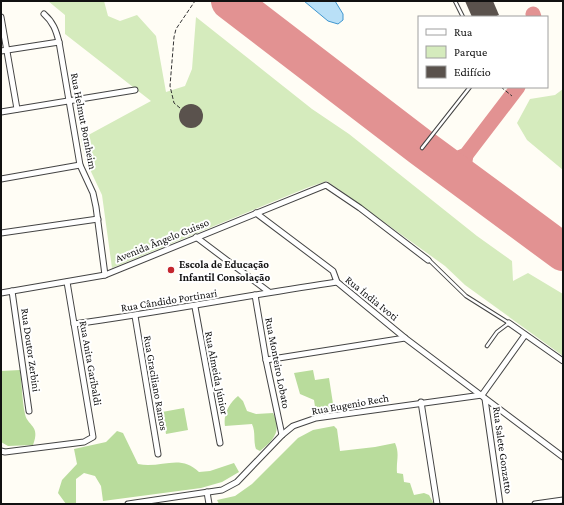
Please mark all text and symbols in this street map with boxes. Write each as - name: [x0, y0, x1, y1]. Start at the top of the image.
- legend: [418, 16, 548, 88]
- text: Rua: [454, 25, 473, 39]
- text: Parque: [454, 45, 487, 59]
- text: Edifício: [454, 65, 491, 79]
- street label: Rua Helmut Bornheim: [69, 72, 99, 170]
- street label: Avenida Ângelo Guisso: [113, 216, 211, 265]
- place label: Escola de Educação Infantil Consolação: [179, 258, 270, 283]
- marker: Escola de Educação Infantil Consolação: [166, 265, 176, 275]
- street label: Rua Índia Ivoti: [343, 273, 401, 323]
- street label: Rua Cândido Portinari: [120, 286, 218, 314]
- street label: Rua Doutor Zerbini: [19, 307, 43, 393]
- street label: Rua Monteiro Lobato: [263, 316, 293, 410]
- street label: Rua Anita Garibaldi: [78, 320, 104, 406]
- street label: Rua Almeida Júnior: [202, 330, 231, 416]
- street label: Rua Graciliano Ramos: [142, 335, 170, 431]
- street label: Rua Eugenio Rech: [310, 391, 390, 418]
- street label: Rua Salete Gonzatto: [491, 406, 515, 495]

